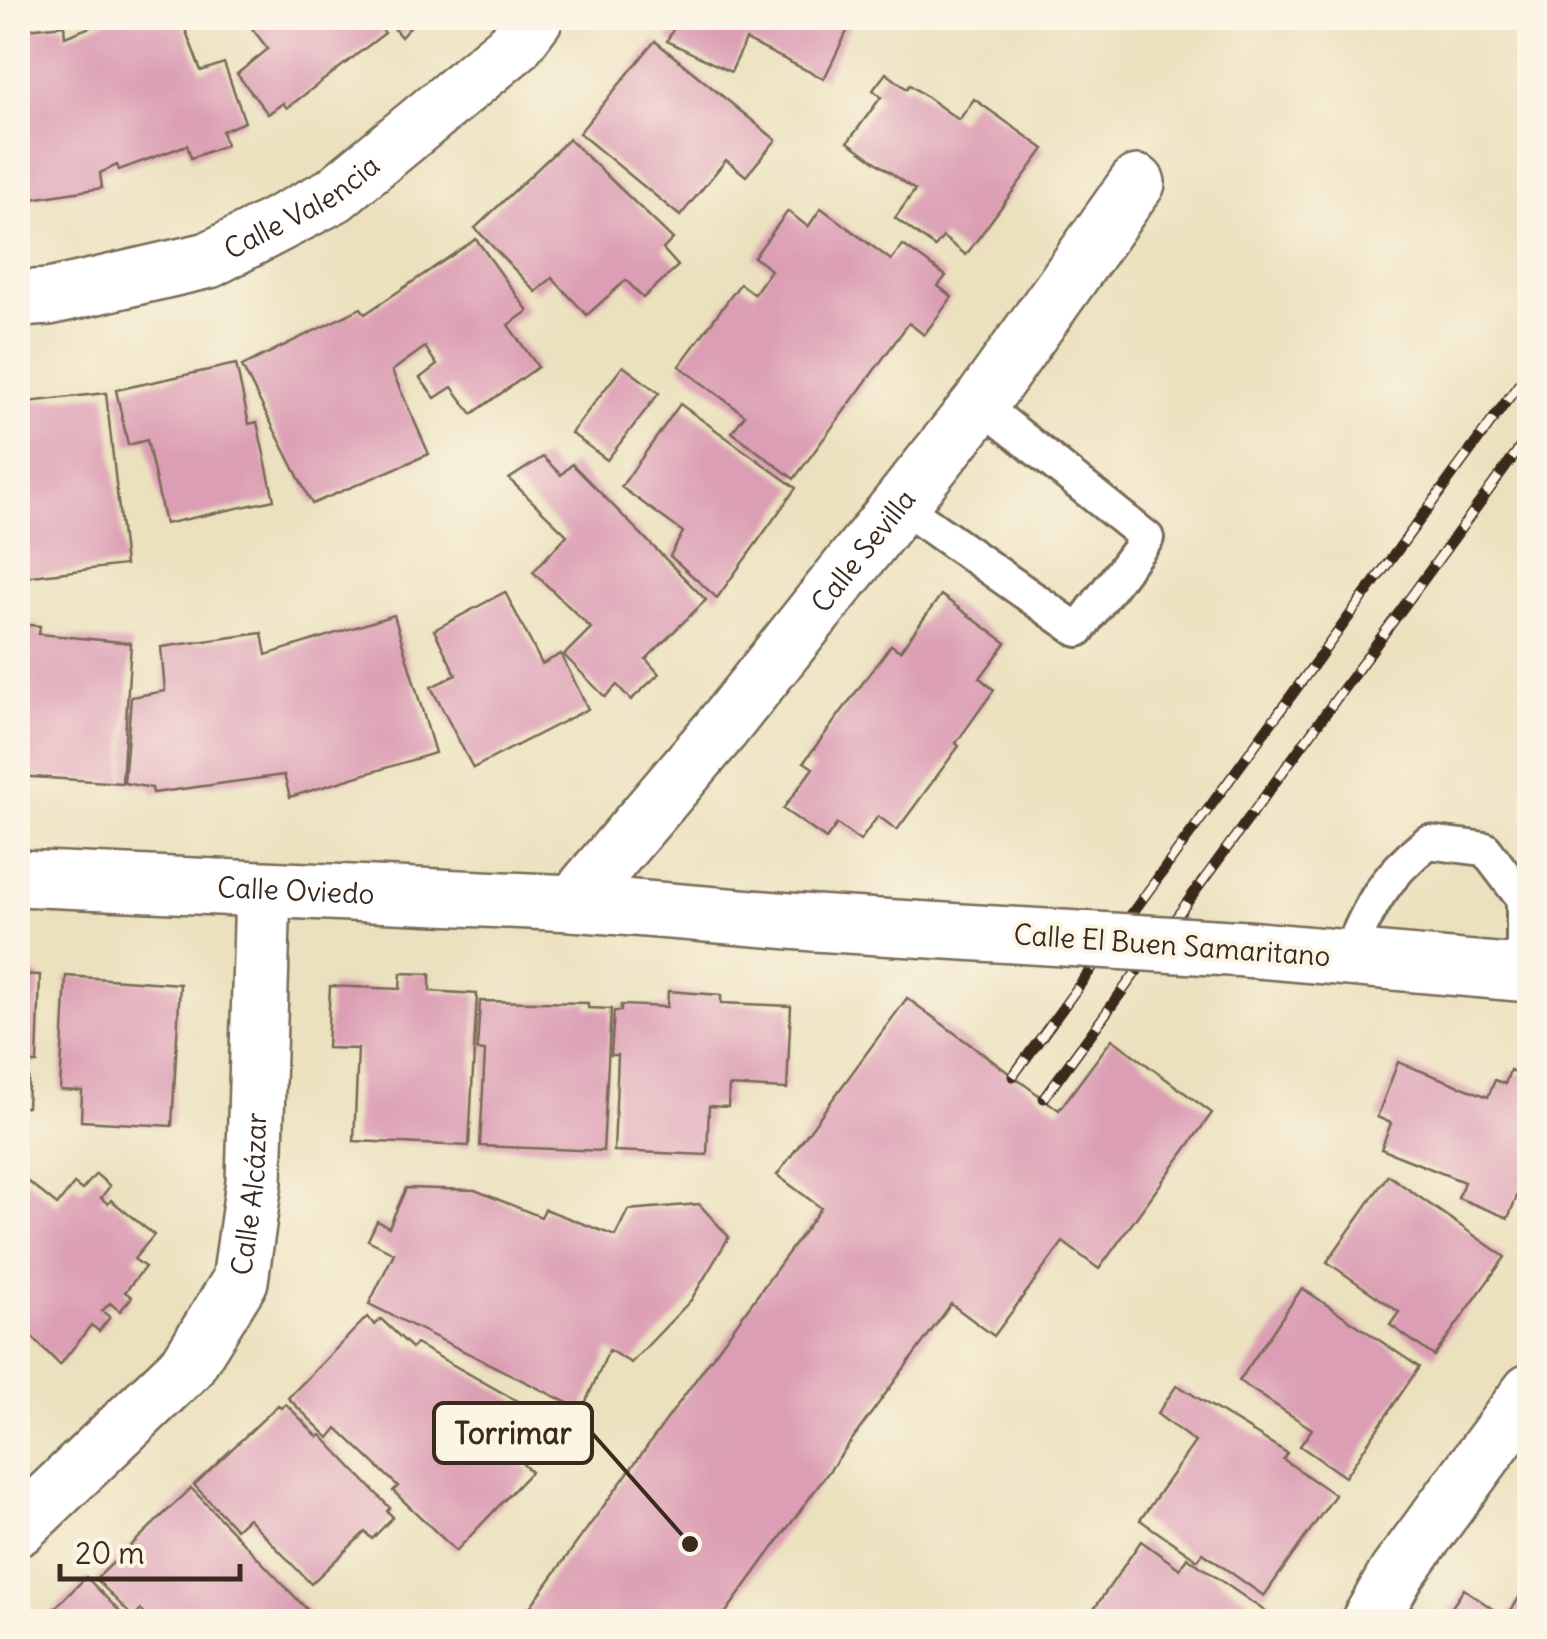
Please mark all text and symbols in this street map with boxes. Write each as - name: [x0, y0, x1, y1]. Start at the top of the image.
- street label: Calle Valencia: [218, 147, 387, 267]
- street label: Calle Sevilla: [803, 482, 923, 620]
- street label: Calle Oviedo: [216, 869, 375, 912]
- street label: Calle El Buen Samaritano: [1012, 916, 1332, 974]
- street label: Calle Alcázar: [223, 1112, 274, 1278]
- callout: Torrimar: [434, 1403, 592, 1463]
- text: Torrimar: [454, 1414, 572, 1452]
- scale bar: [60, 1519, 240, 1581]
- text: 20 m: [75, 1534, 145, 1572]

